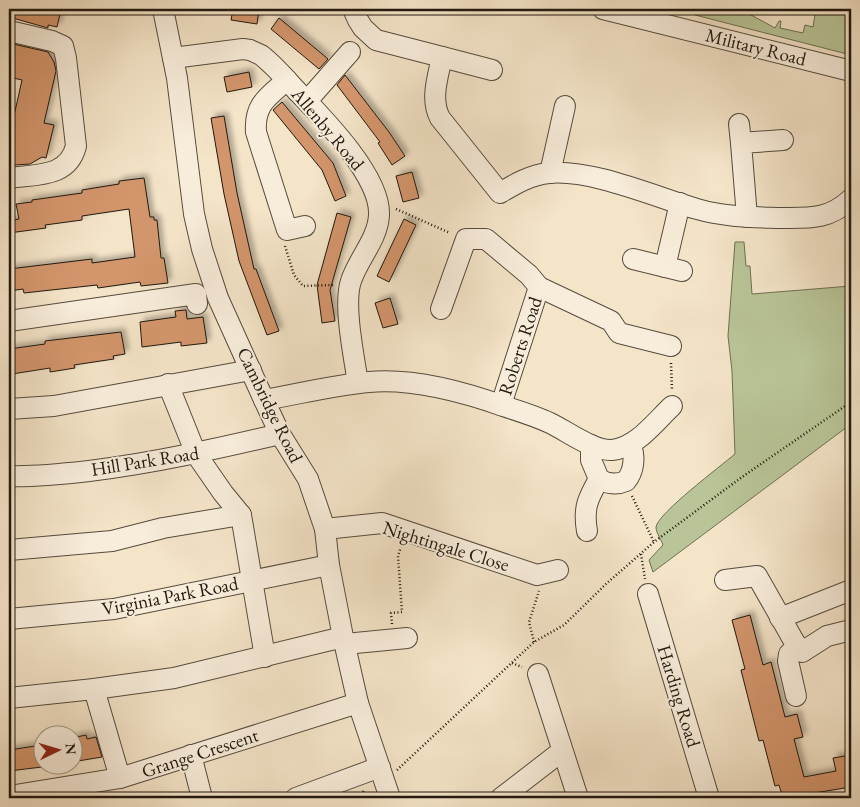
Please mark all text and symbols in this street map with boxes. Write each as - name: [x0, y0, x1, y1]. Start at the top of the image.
- street label: Military Road: [703, 22, 809, 72]
- street label: Allenby Road: [285, 82, 370, 176]
- street label: Roberts Road: [492, 293, 548, 398]
- street label: Cambridge Road: [231, 343, 309, 467]
- street label: Hill Park Road: [89, 440, 201, 482]
- street label: Nightingale Close: [380, 515, 512, 577]
- street label: Virginia Park Road: [100, 570, 241, 621]
- street label: Harding Road: [652, 642, 706, 750]
- street label: Grange Crescent: [138, 722, 262, 784]
- north arrow: [32, 724, 82, 774]
- text: N: [61, 742, 80, 756]

